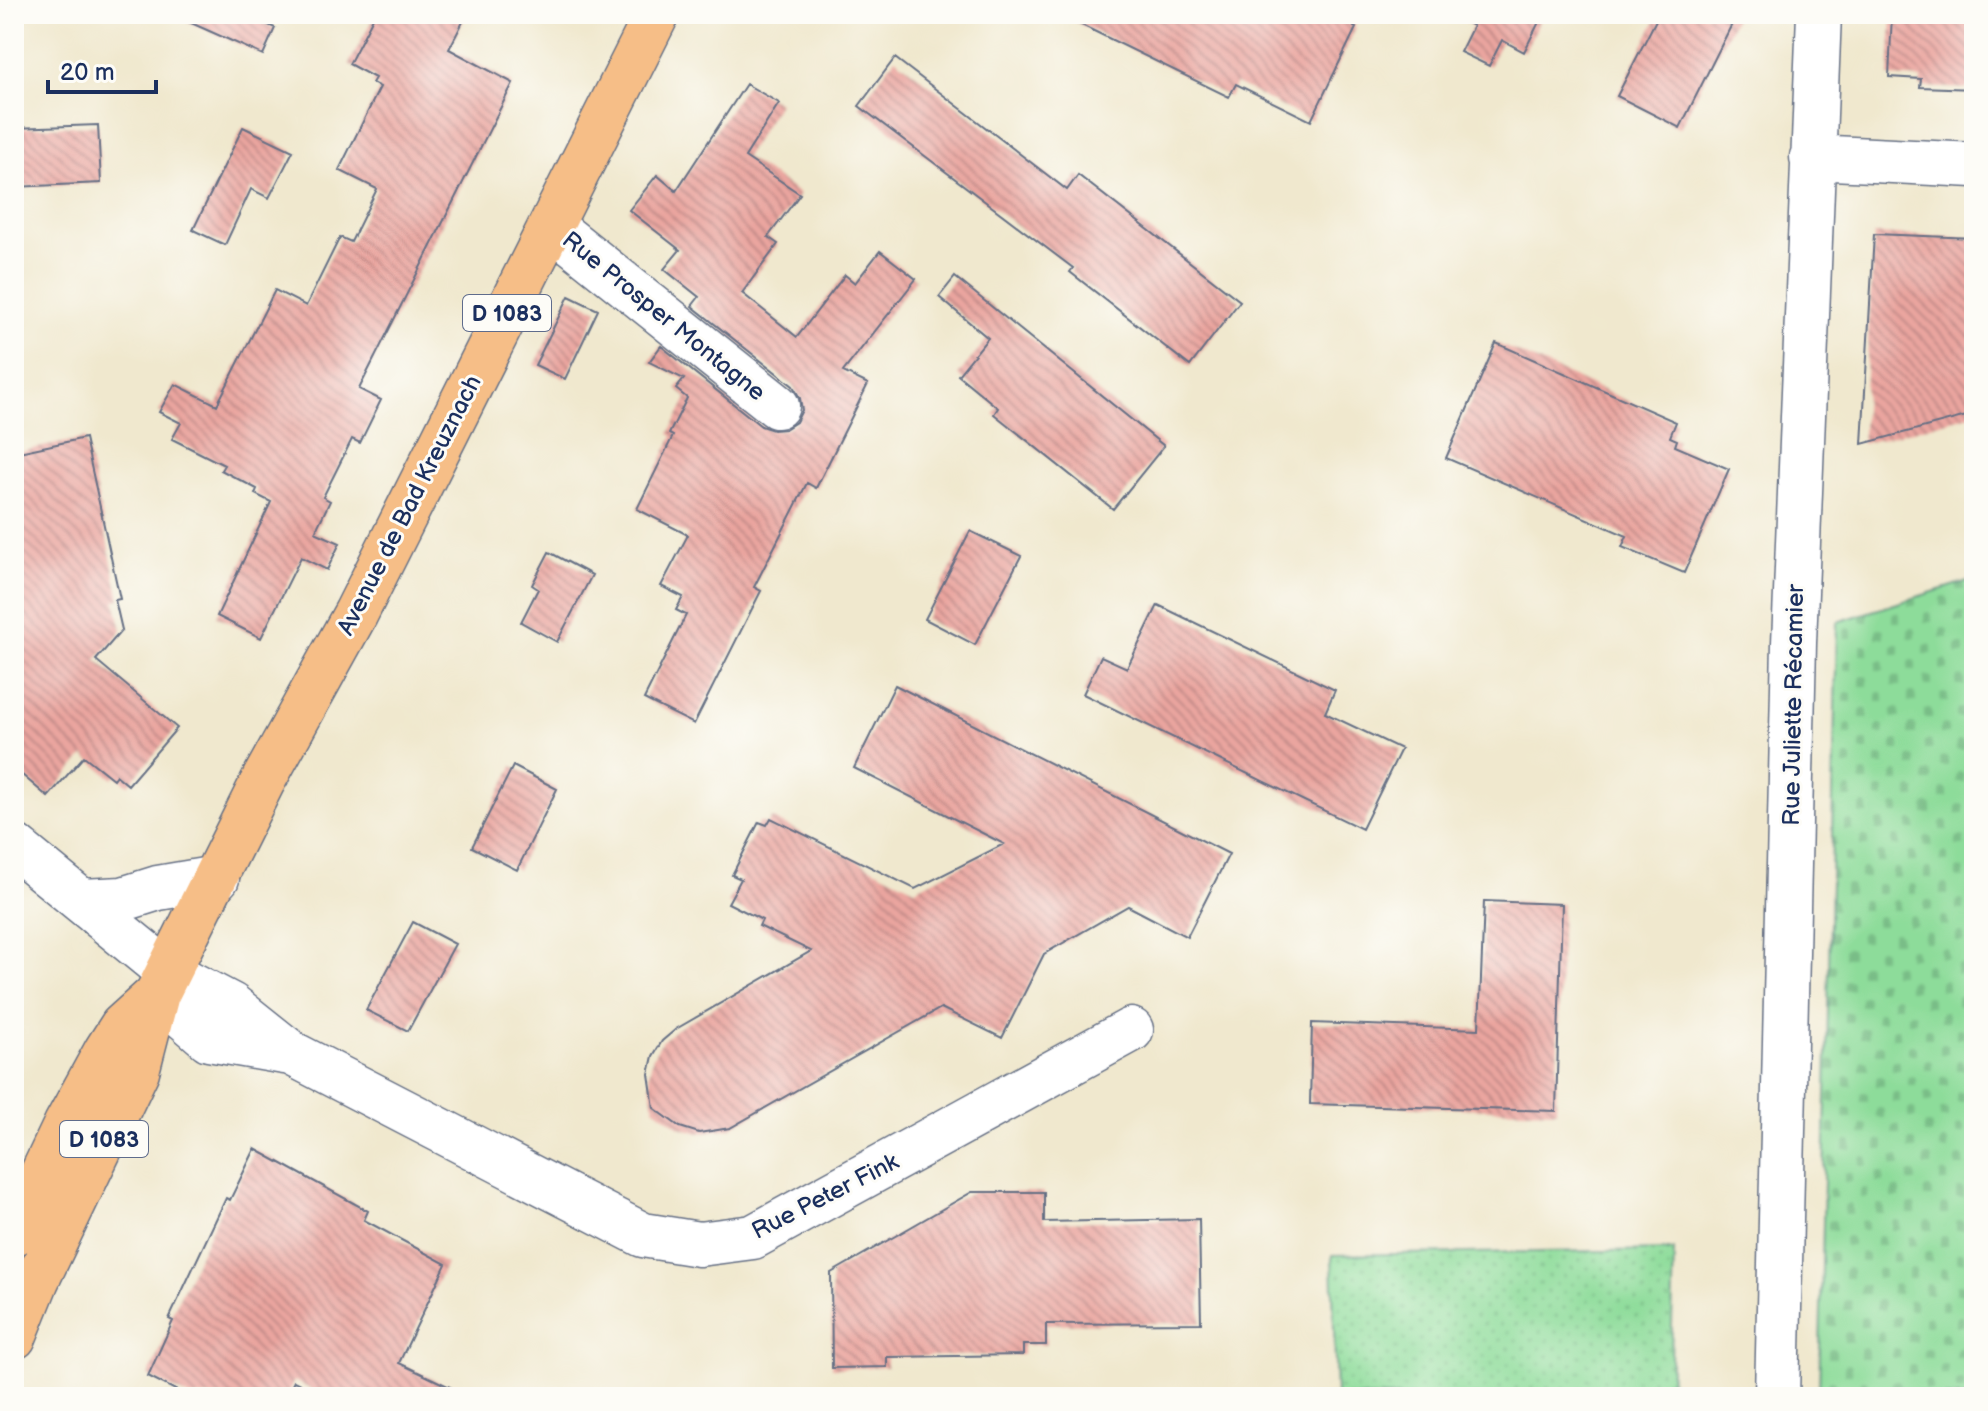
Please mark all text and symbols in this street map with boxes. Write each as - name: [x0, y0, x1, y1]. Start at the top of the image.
- scale bar: [48, 44, 156, 94]
- text: 20 m: [60, 58, 115, 87]
- street label: Rue Prosper Montagne: [556, 226, 771, 407]
- road number: D 1083: [463, 295, 551, 331]
- street label: Avenue de Bad Kreuznach: [331, 370, 488, 640]
- street label: Rue Juliette Récamier: [1777, 584, 1810, 826]
- road number: D 1083: [60, 1121, 148, 1157]
- street label: Rue Peter Fink: [747, 1147, 904, 1246]

